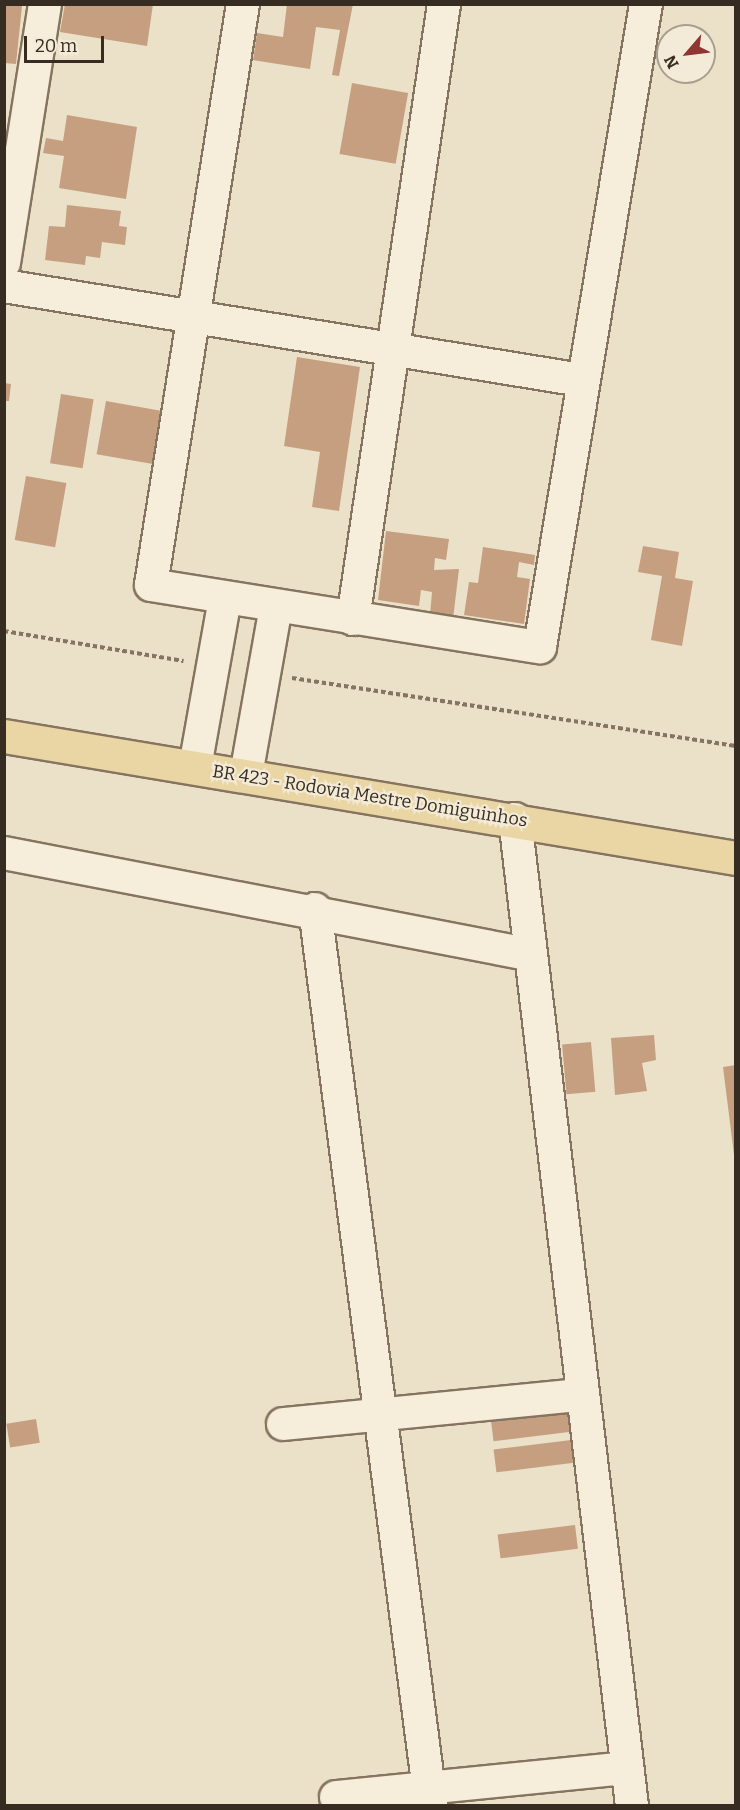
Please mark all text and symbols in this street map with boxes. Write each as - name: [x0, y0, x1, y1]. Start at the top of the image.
- scale bar: [27, 24, 106, 62]
- north arrow: [656, 24, 716, 84]
- text: 20 m: [35, 35, 77, 57]
- text: N: [660, 52, 683, 72]
- street label: BR 423 - Rodovia Mestre Domiguinhos: [211, 760, 529, 832]

